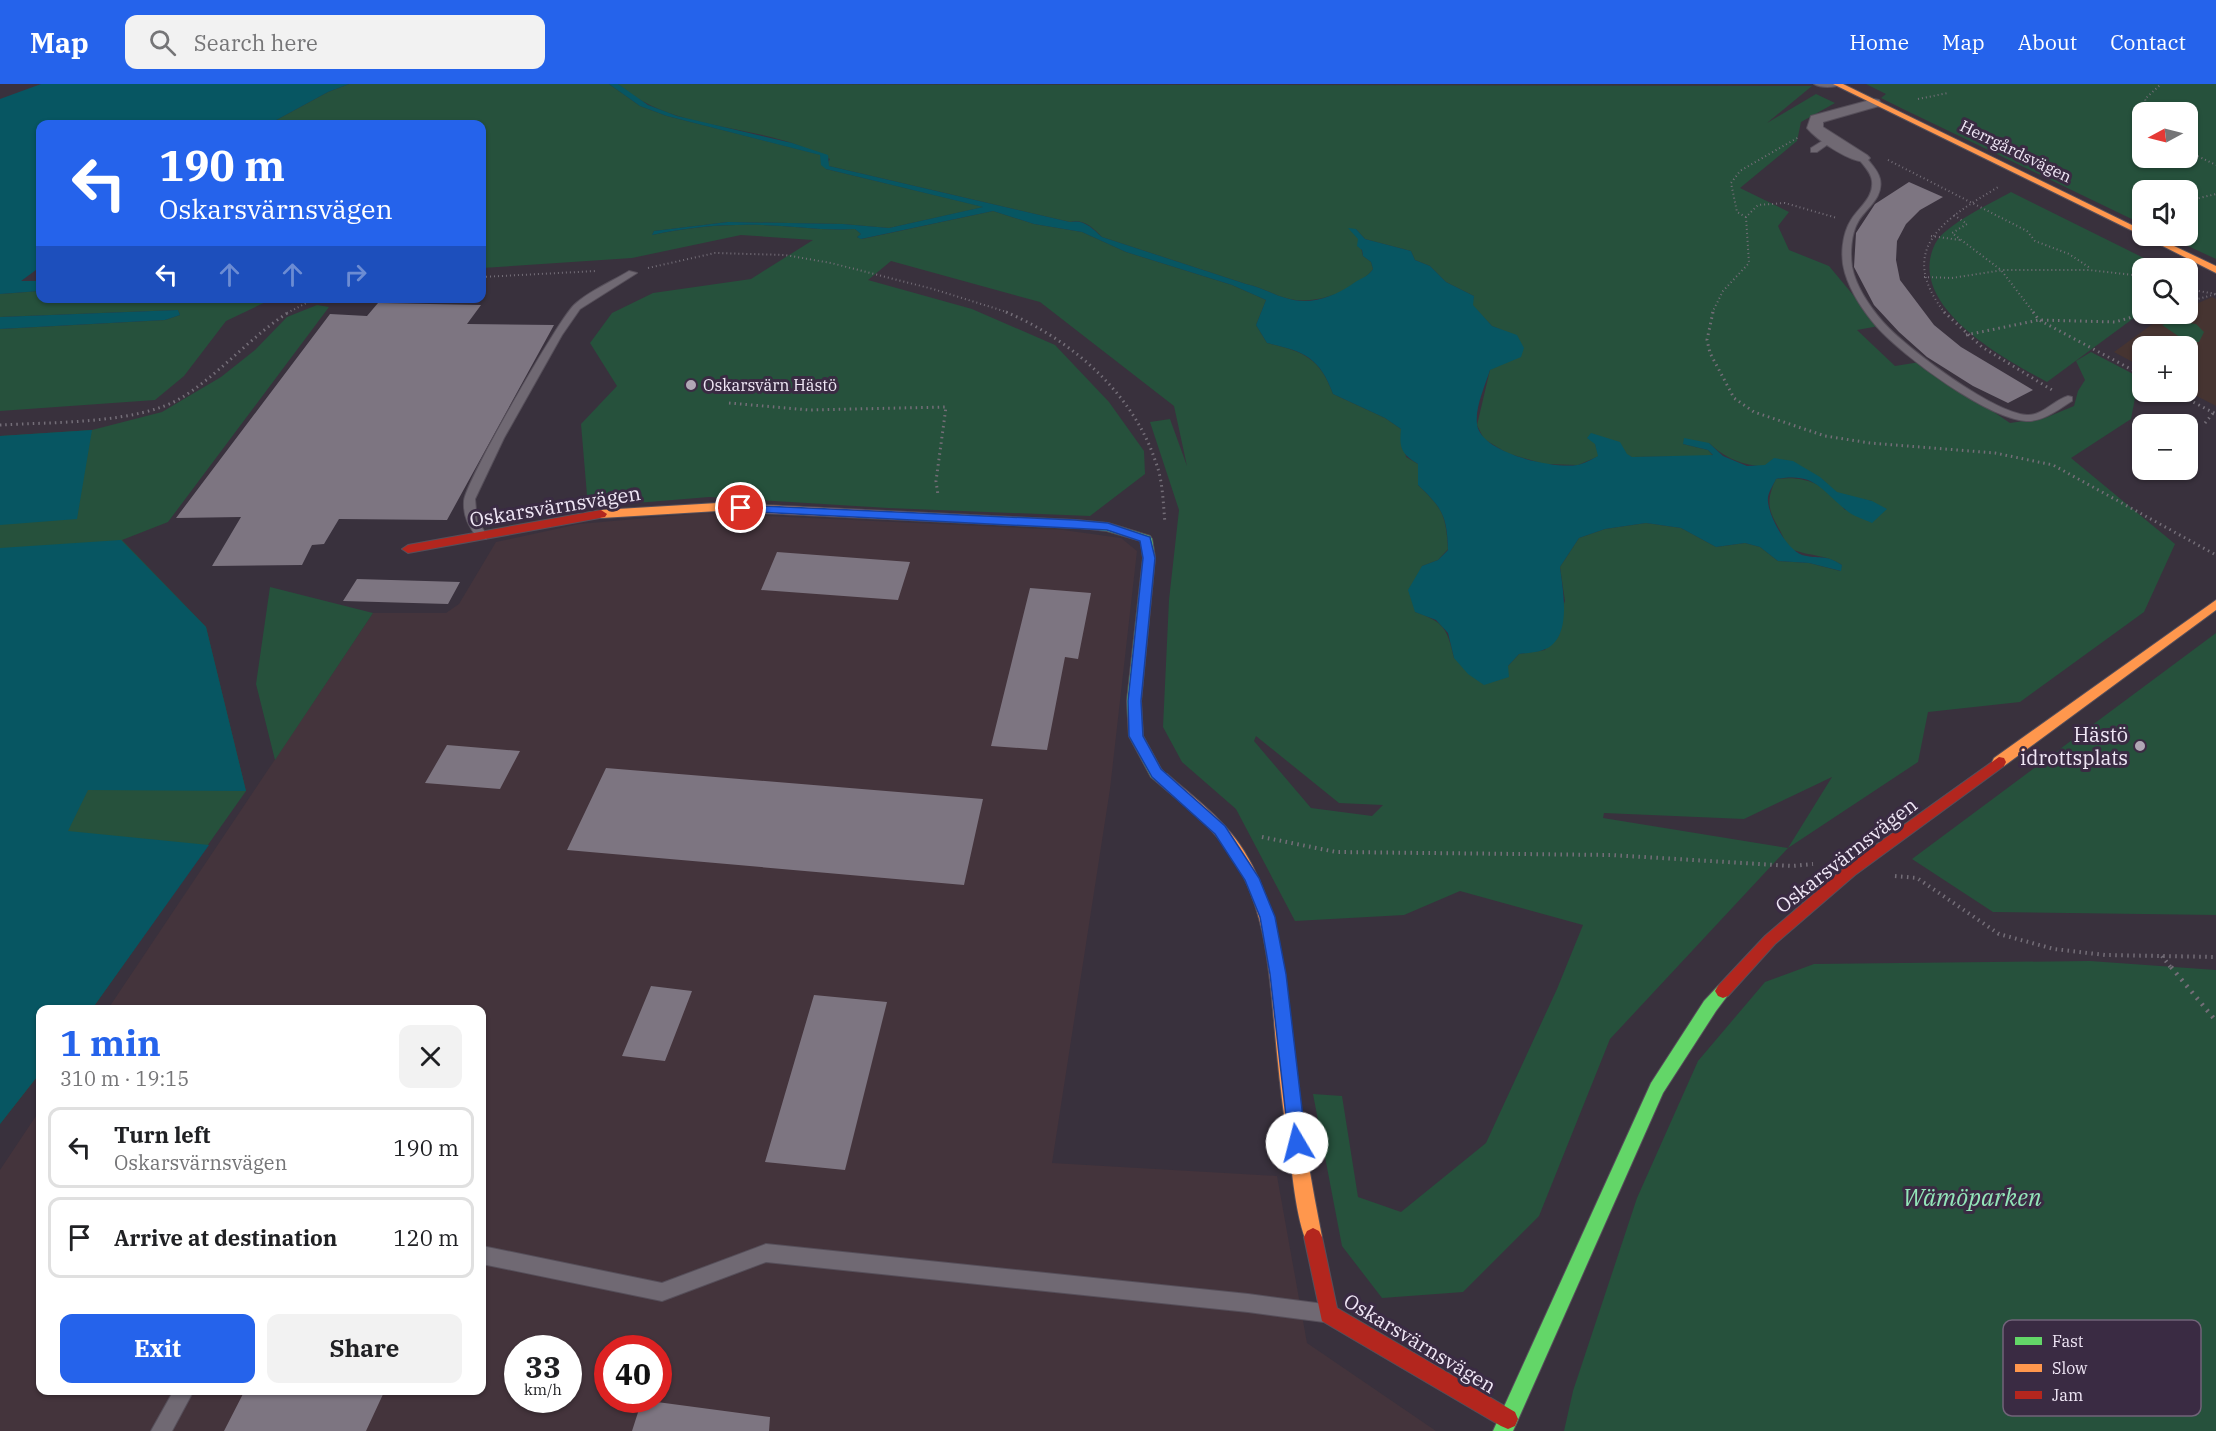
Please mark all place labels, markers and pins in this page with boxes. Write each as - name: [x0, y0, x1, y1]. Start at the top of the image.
- place label: Oskarsvärn Hästö: [703, 375, 837, 395]
- marker: Oskarsvärn Hästö: [684, 378, 698, 392]
- pin: [715, 482, 766, 533]
- place label: Hästö idrottsplats: [2020, 721, 2128, 771]
- marker: Hästö idrottsplats: [2133, 739, 2147, 753]

